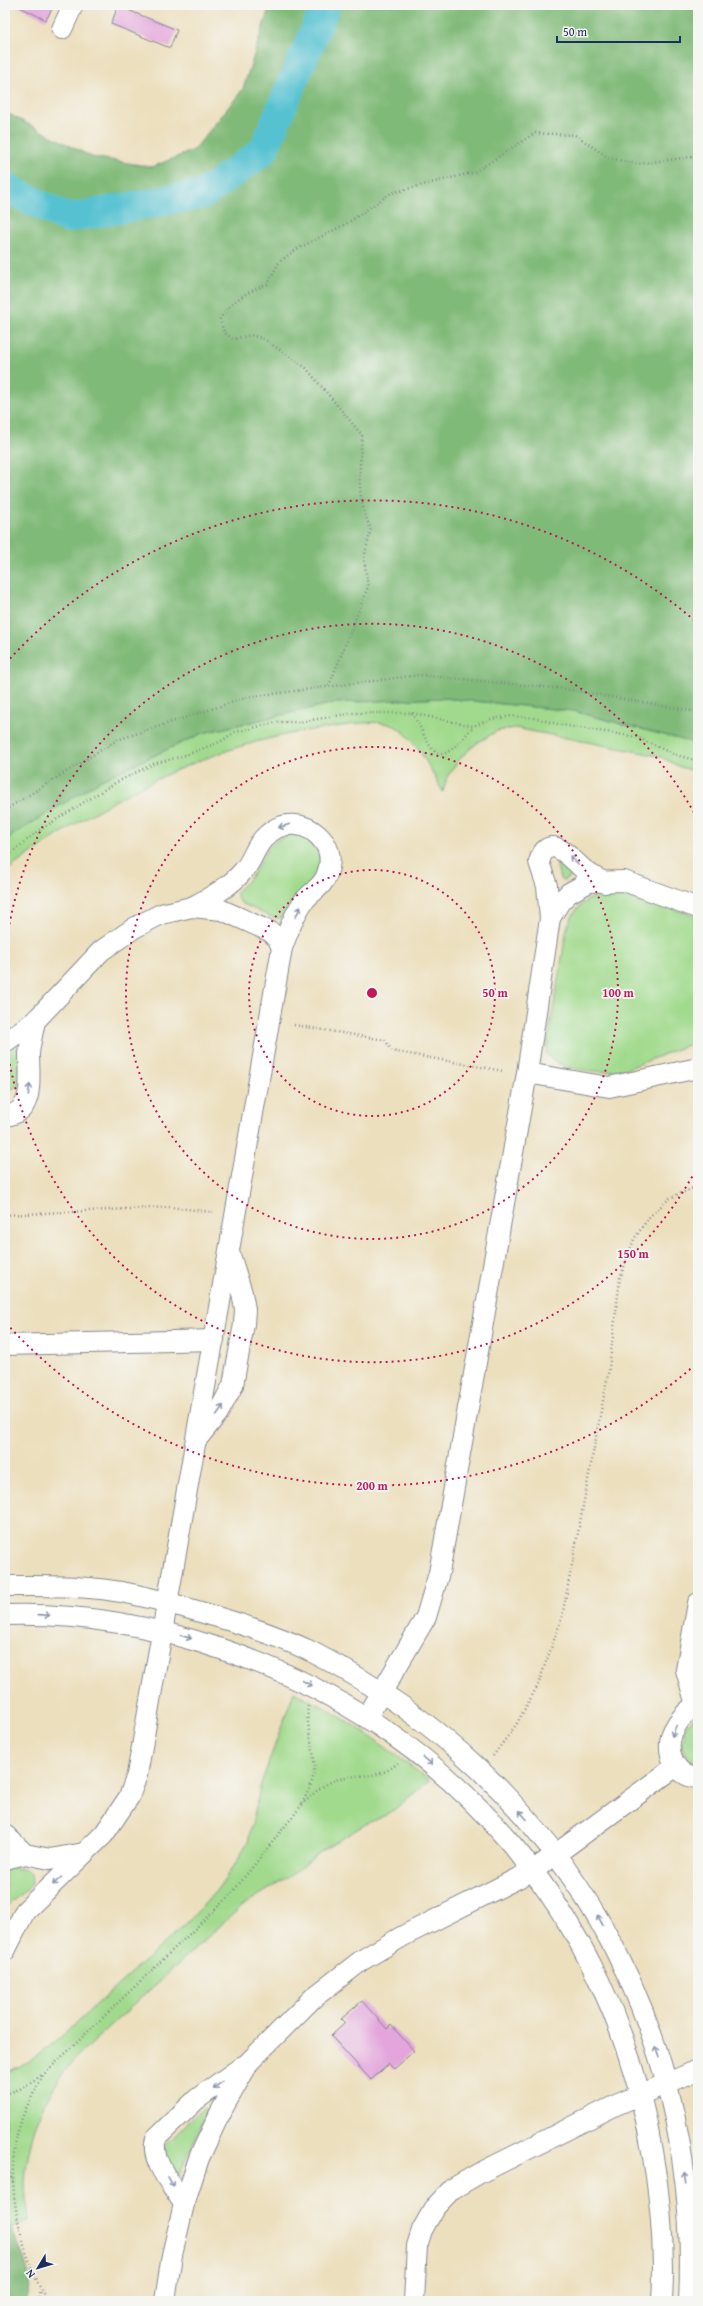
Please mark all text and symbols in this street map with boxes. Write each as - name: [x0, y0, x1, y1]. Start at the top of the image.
- scale bar: [557, 18, 680, 44]
- text: 50 m: [563, 23, 587, 40]
- one-way arrow: [278, 823, 291, 830]
- one-way arrow: [569, 855, 579, 865]
- one-way arrow: [295, 906, 302, 918]
- text: 50 m: [482, 984, 508, 1001]
- text: 100 m: [602, 984, 635, 1001]
- centre of rings: [365, 986, 379, 1000]
- one-way arrow: [25, 1084, 33, 1097]
- text: 150 m: [617, 1245, 650, 1262]
- one-way arrow: [216, 1404, 224, 1415]
- text: 200 m: [356, 1477, 389, 1494]
- one-way arrow: [37, 1611, 50, 1618]
- one-way arrow: [179, 1634, 192, 1641]
- one-way arrow: [301, 1680, 313, 1687]
- one-way arrow: [670, 1725, 678, 1737]
- one-way arrow: [422, 1757, 433, 1766]
- one-way arrow: [519, 1810, 528, 1821]
- one-way arrow: [51, 1876, 62, 1885]
- one-way arrow: [596, 1914, 604, 1926]
- one-way arrow: [653, 2046, 661, 2058]
- one-way arrow: [213, 2080, 224, 2089]
- one-way arrow: [681, 2172, 689, 2185]
- one-way arrow: [167, 2176, 175, 2188]
- north arrow: [18, 2248, 58, 2288]
- text: N: [21, 2266, 39, 2282]

